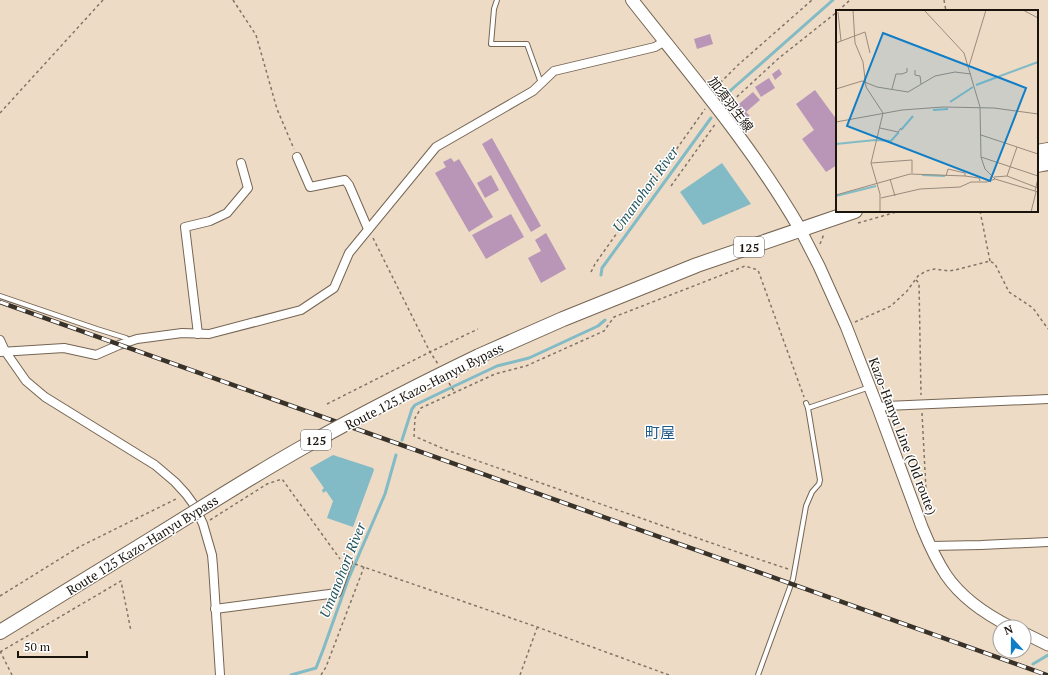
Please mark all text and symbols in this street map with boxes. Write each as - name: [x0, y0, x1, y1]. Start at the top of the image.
- inset map: [836, 10, 1038, 212]
- street label: 加須羽生線: [704, 73, 758, 135]
- water label: Umanohori River: [608, 142, 683, 235]
- road number: 125: [734, 237, 764, 257]
- street label: Route 125 Kazo-Hanyu Bypass: [342, 338, 506, 434]
- street label: Kazo-Hanyu Line (Old route): [865, 355, 941, 517]
- district label: 町屋: [645, 422, 675, 442]
- road number: 125: [301, 430, 331, 450]
- street label: Route 125 Kazo-Hanyu Bypass: [63, 491, 221, 599]
- water label: Umanohori River: [314, 519, 370, 620]
- north arrow: [992, 619, 1032, 659]
- text: N: [1002, 621, 1015, 638]
- scale bar: [18, 633, 87, 659]
- text: 50 m: [24, 639, 51, 654]

